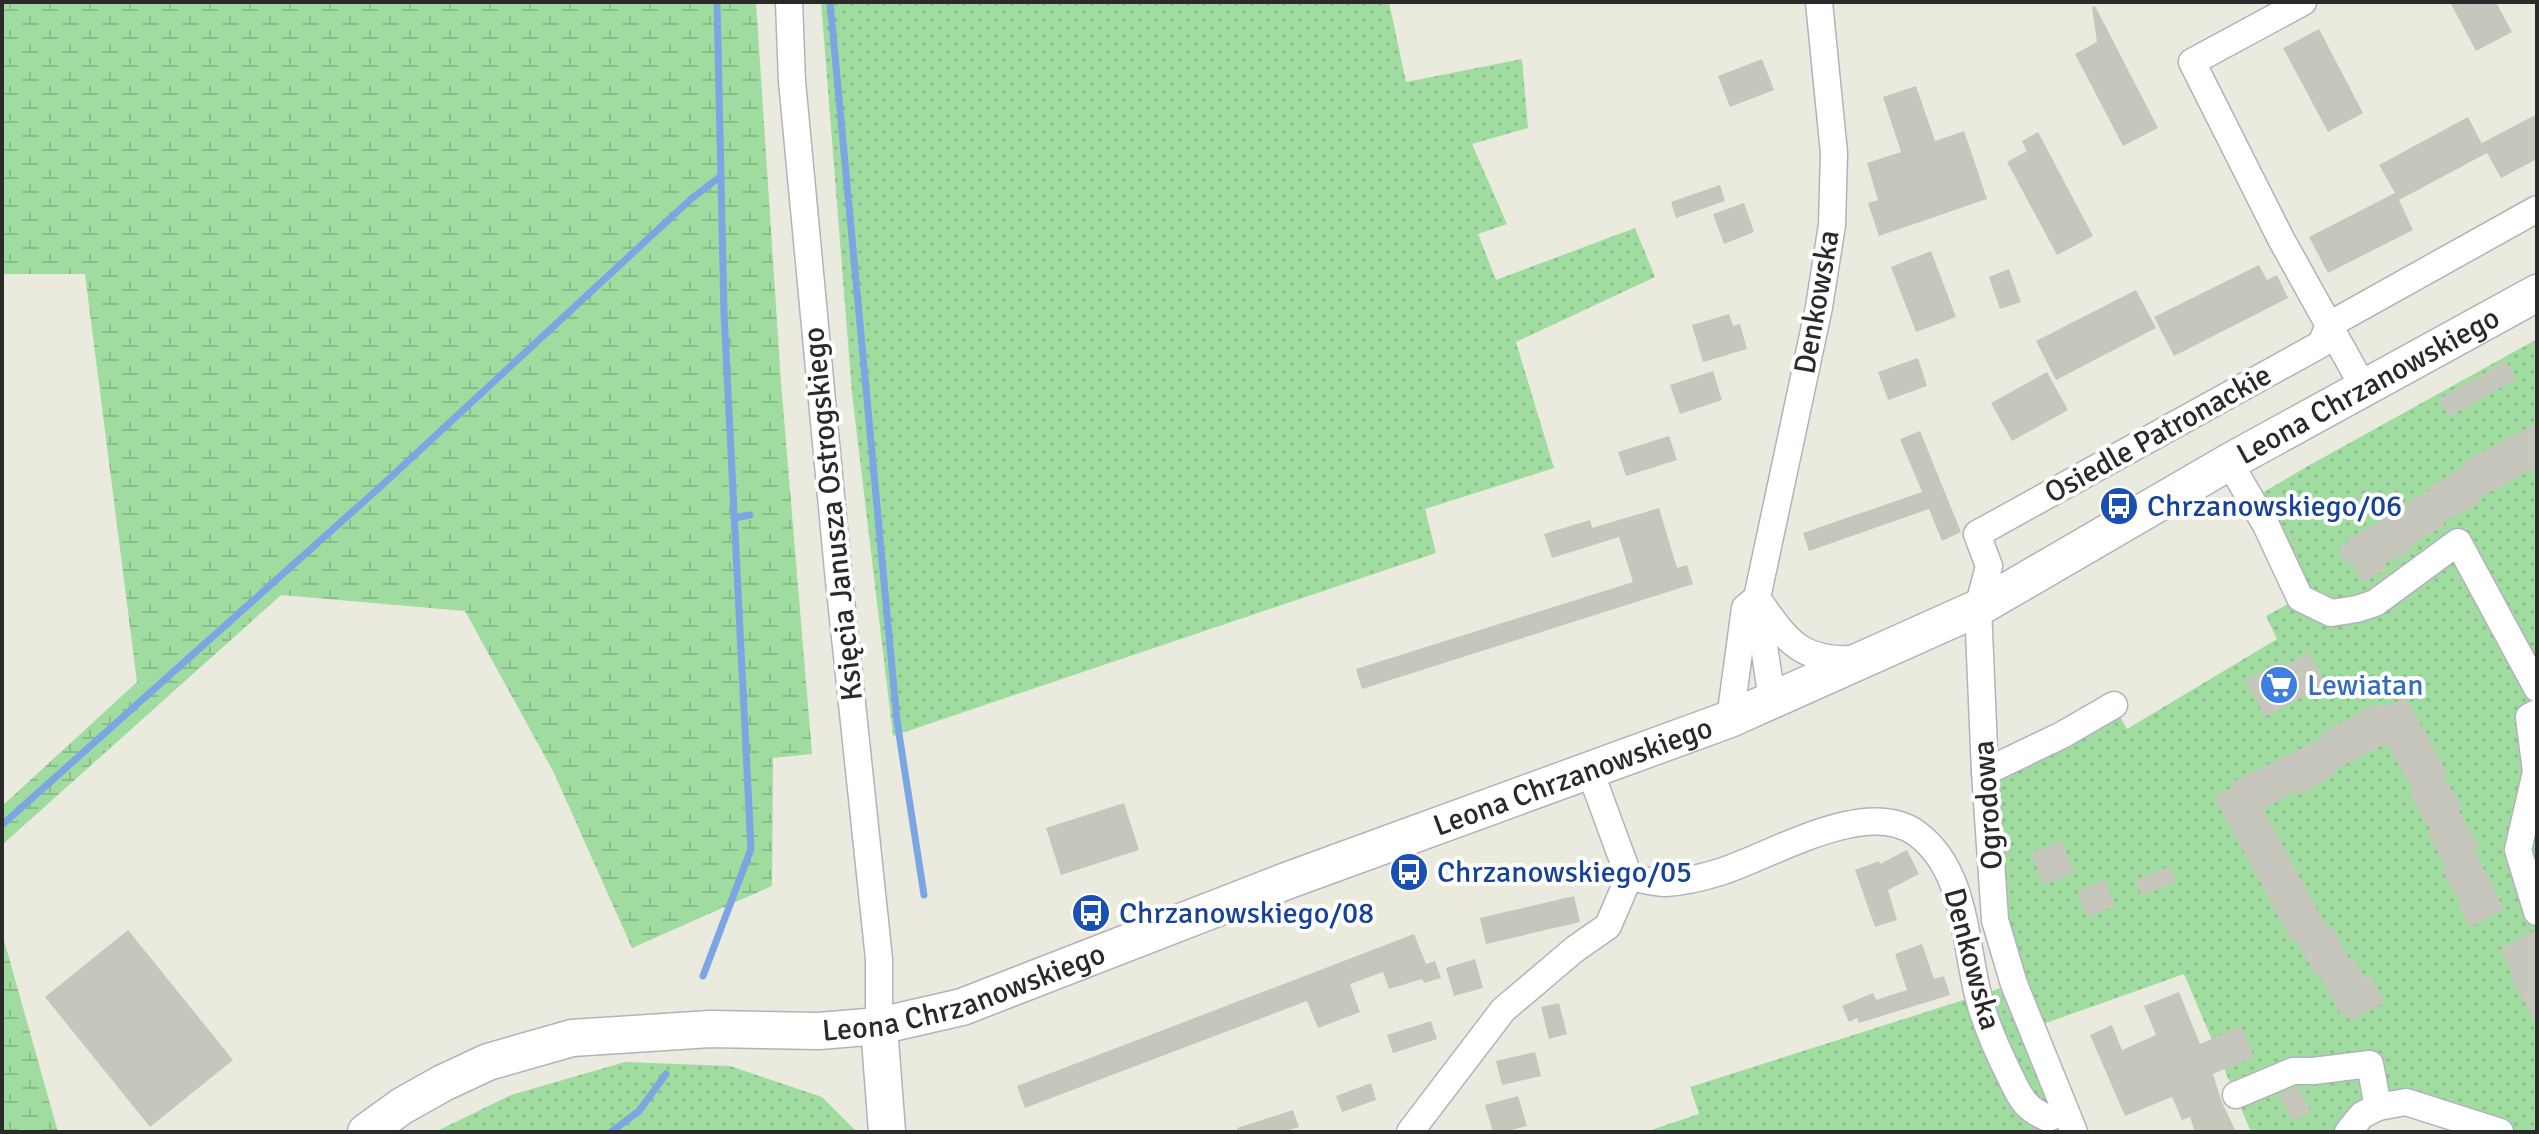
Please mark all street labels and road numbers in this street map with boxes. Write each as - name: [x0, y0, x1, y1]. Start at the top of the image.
- street label: Denkowska: [1786, 227, 1848, 377]
- street label: Leona Chrzanowskiego: [2230, 299, 2506, 473]
- street label: Księcia Janusza Ostrogskiego: [795, 325, 871, 703]
- street label: Osiedle Patronackie: [2038, 356, 2278, 512]
- street label: Leona Chrzanowskiego: [1428, 709, 1717, 844]
- street label: Ogrodowa: [1965, 739, 2011, 871]
- street label: Denkowska: [1935, 884, 2009, 1034]
- street label: Leona Chrzanowskiego: [821, 935, 1110, 1049]

